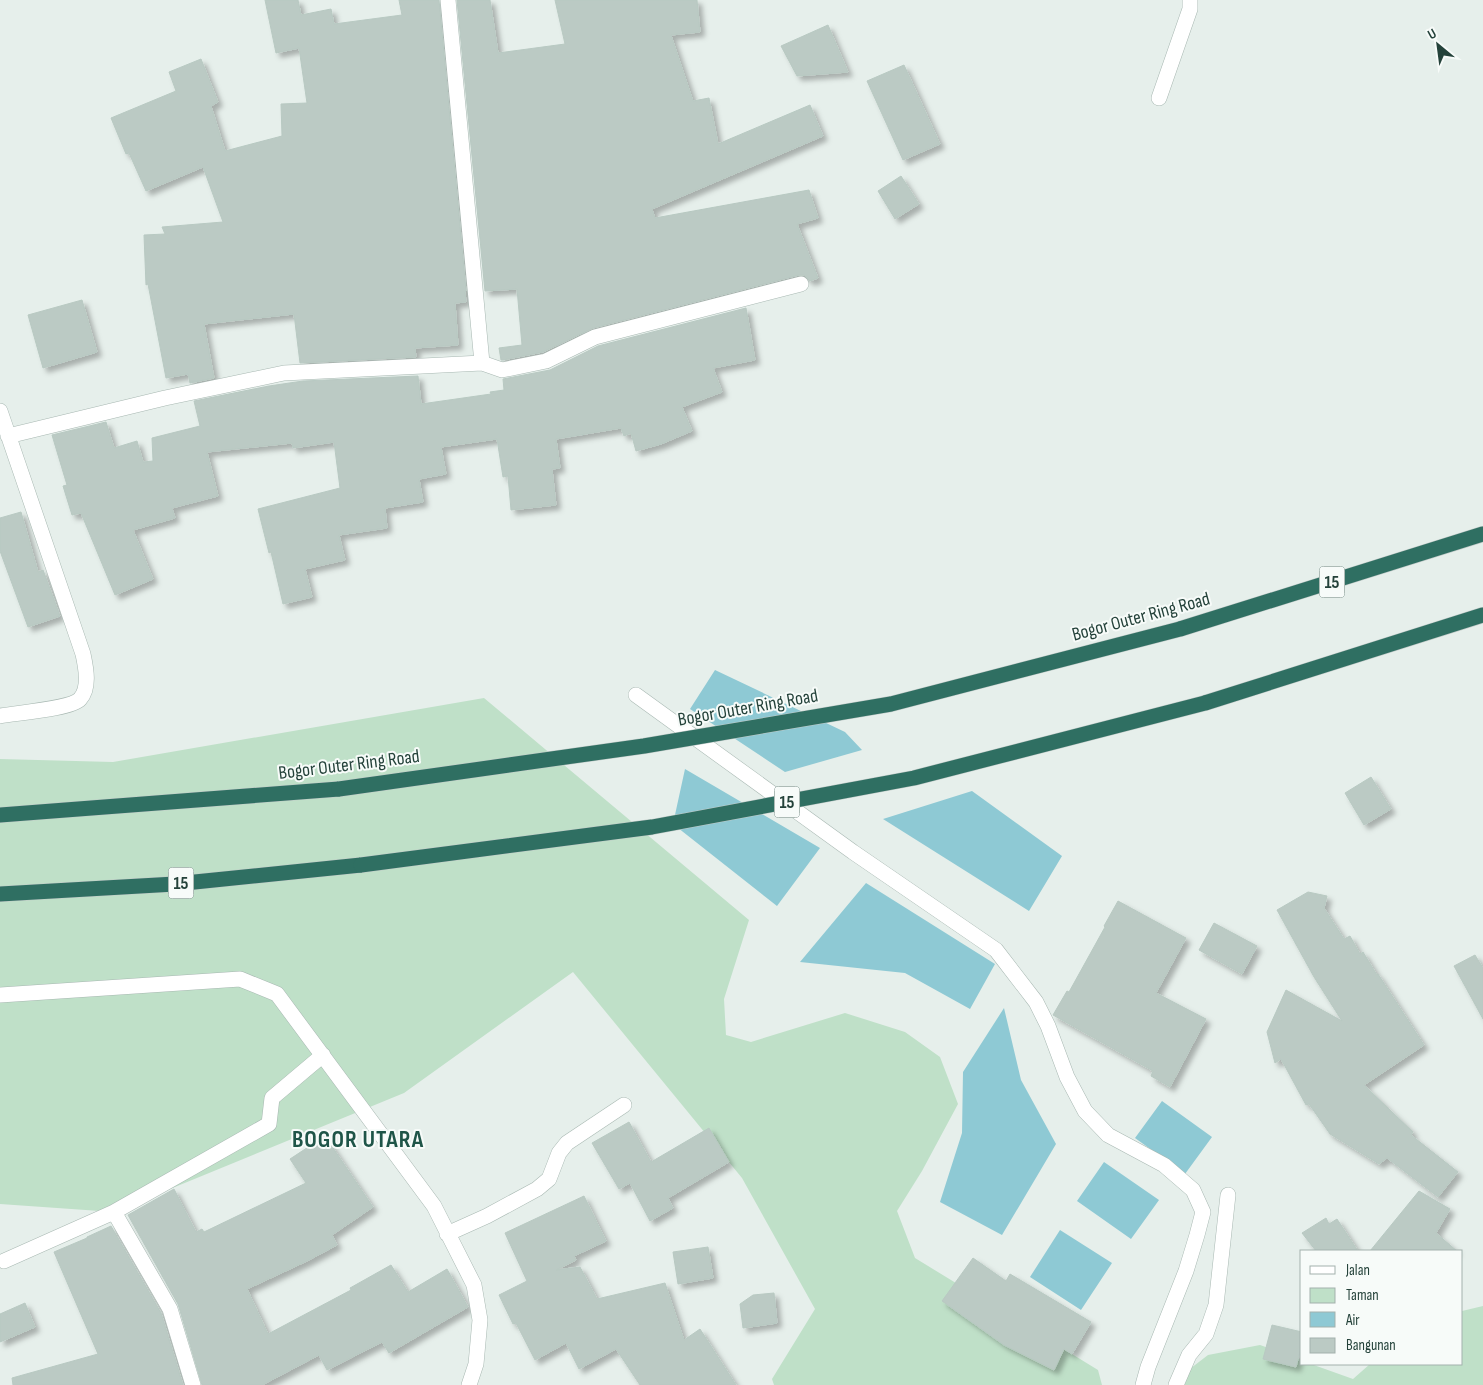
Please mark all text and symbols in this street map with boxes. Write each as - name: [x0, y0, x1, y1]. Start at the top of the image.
- north arrow: [1413, 20, 1463, 70]
- text: U: [1425, 25, 1439, 43]
- road number: 15: [1320, 566, 1344, 598]
- street label: Bogor Outer Ring Road: [1069, 588, 1213, 646]
- street label: Bogor Outer Ring Road: [676, 684, 820, 732]
- street label: Bogor Outer Ring Road: [277, 745, 421, 785]
- road number: 15: [774, 786, 800, 818]
- road number: 15: [168, 868, 194, 898]
- district label: BOGOR UTARA: [292, 1125, 424, 1154]
- legend: [1300, 1250, 1463, 1365]
- text: Jalan: [1345, 1261, 1370, 1280]
- text: Taman: [1346, 1286, 1379, 1305]
- text: Air: [1345, 1311, 1360, 1330]
- text: Bangunan: [1346, 1336, 1396, 1355]

